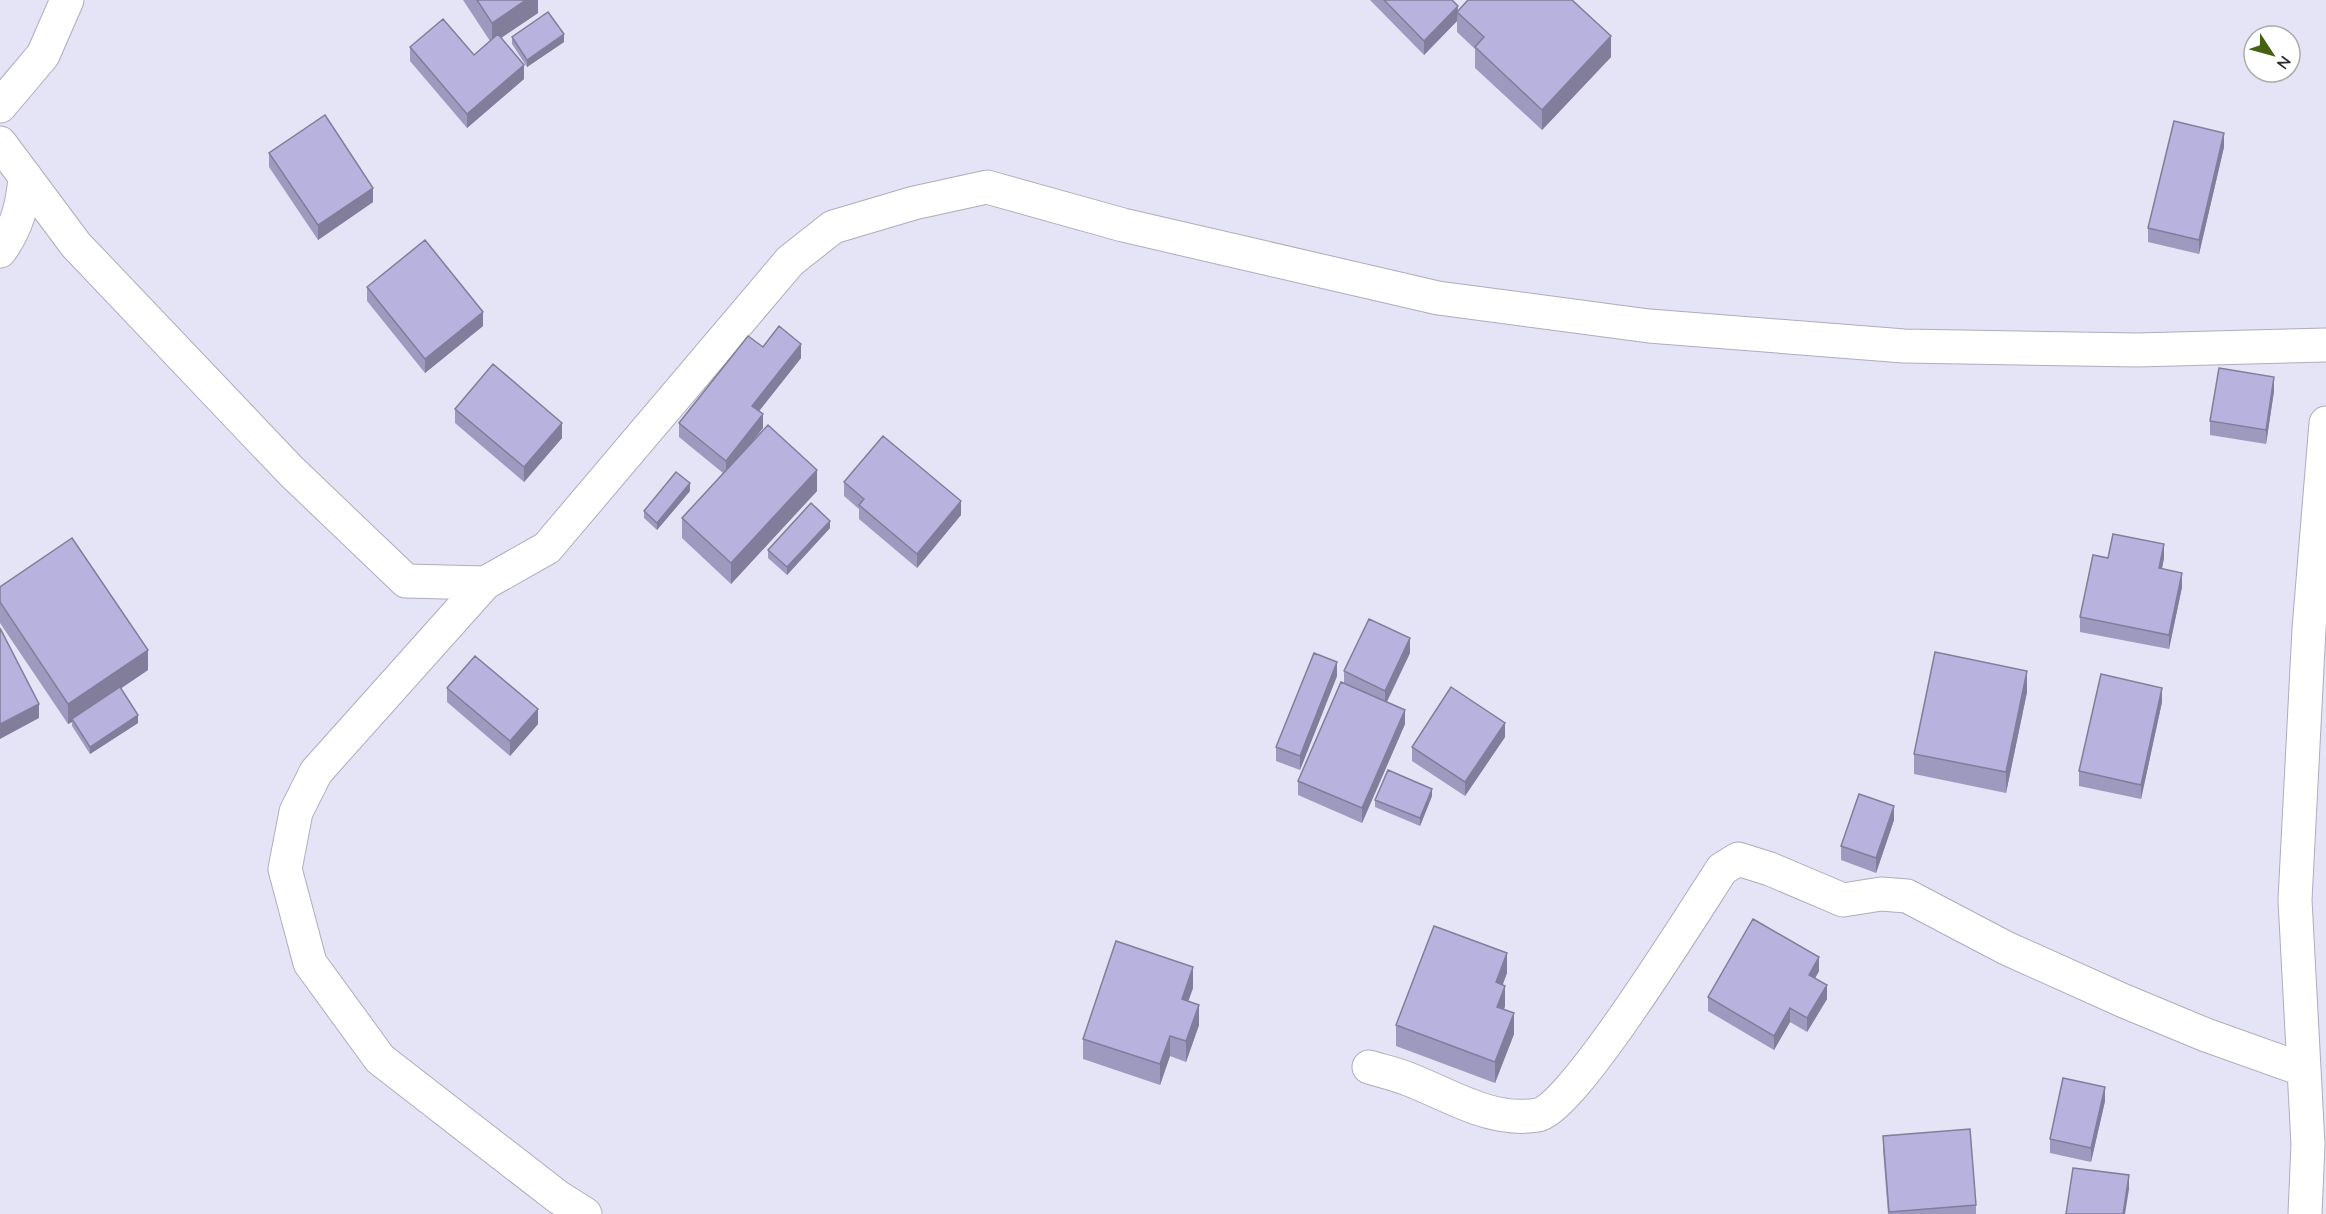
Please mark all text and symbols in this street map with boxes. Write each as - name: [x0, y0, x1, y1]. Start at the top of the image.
- north arrow: [2242, 24, 2302, 84]
- text: N: [2273, 52, 2296, 73]

